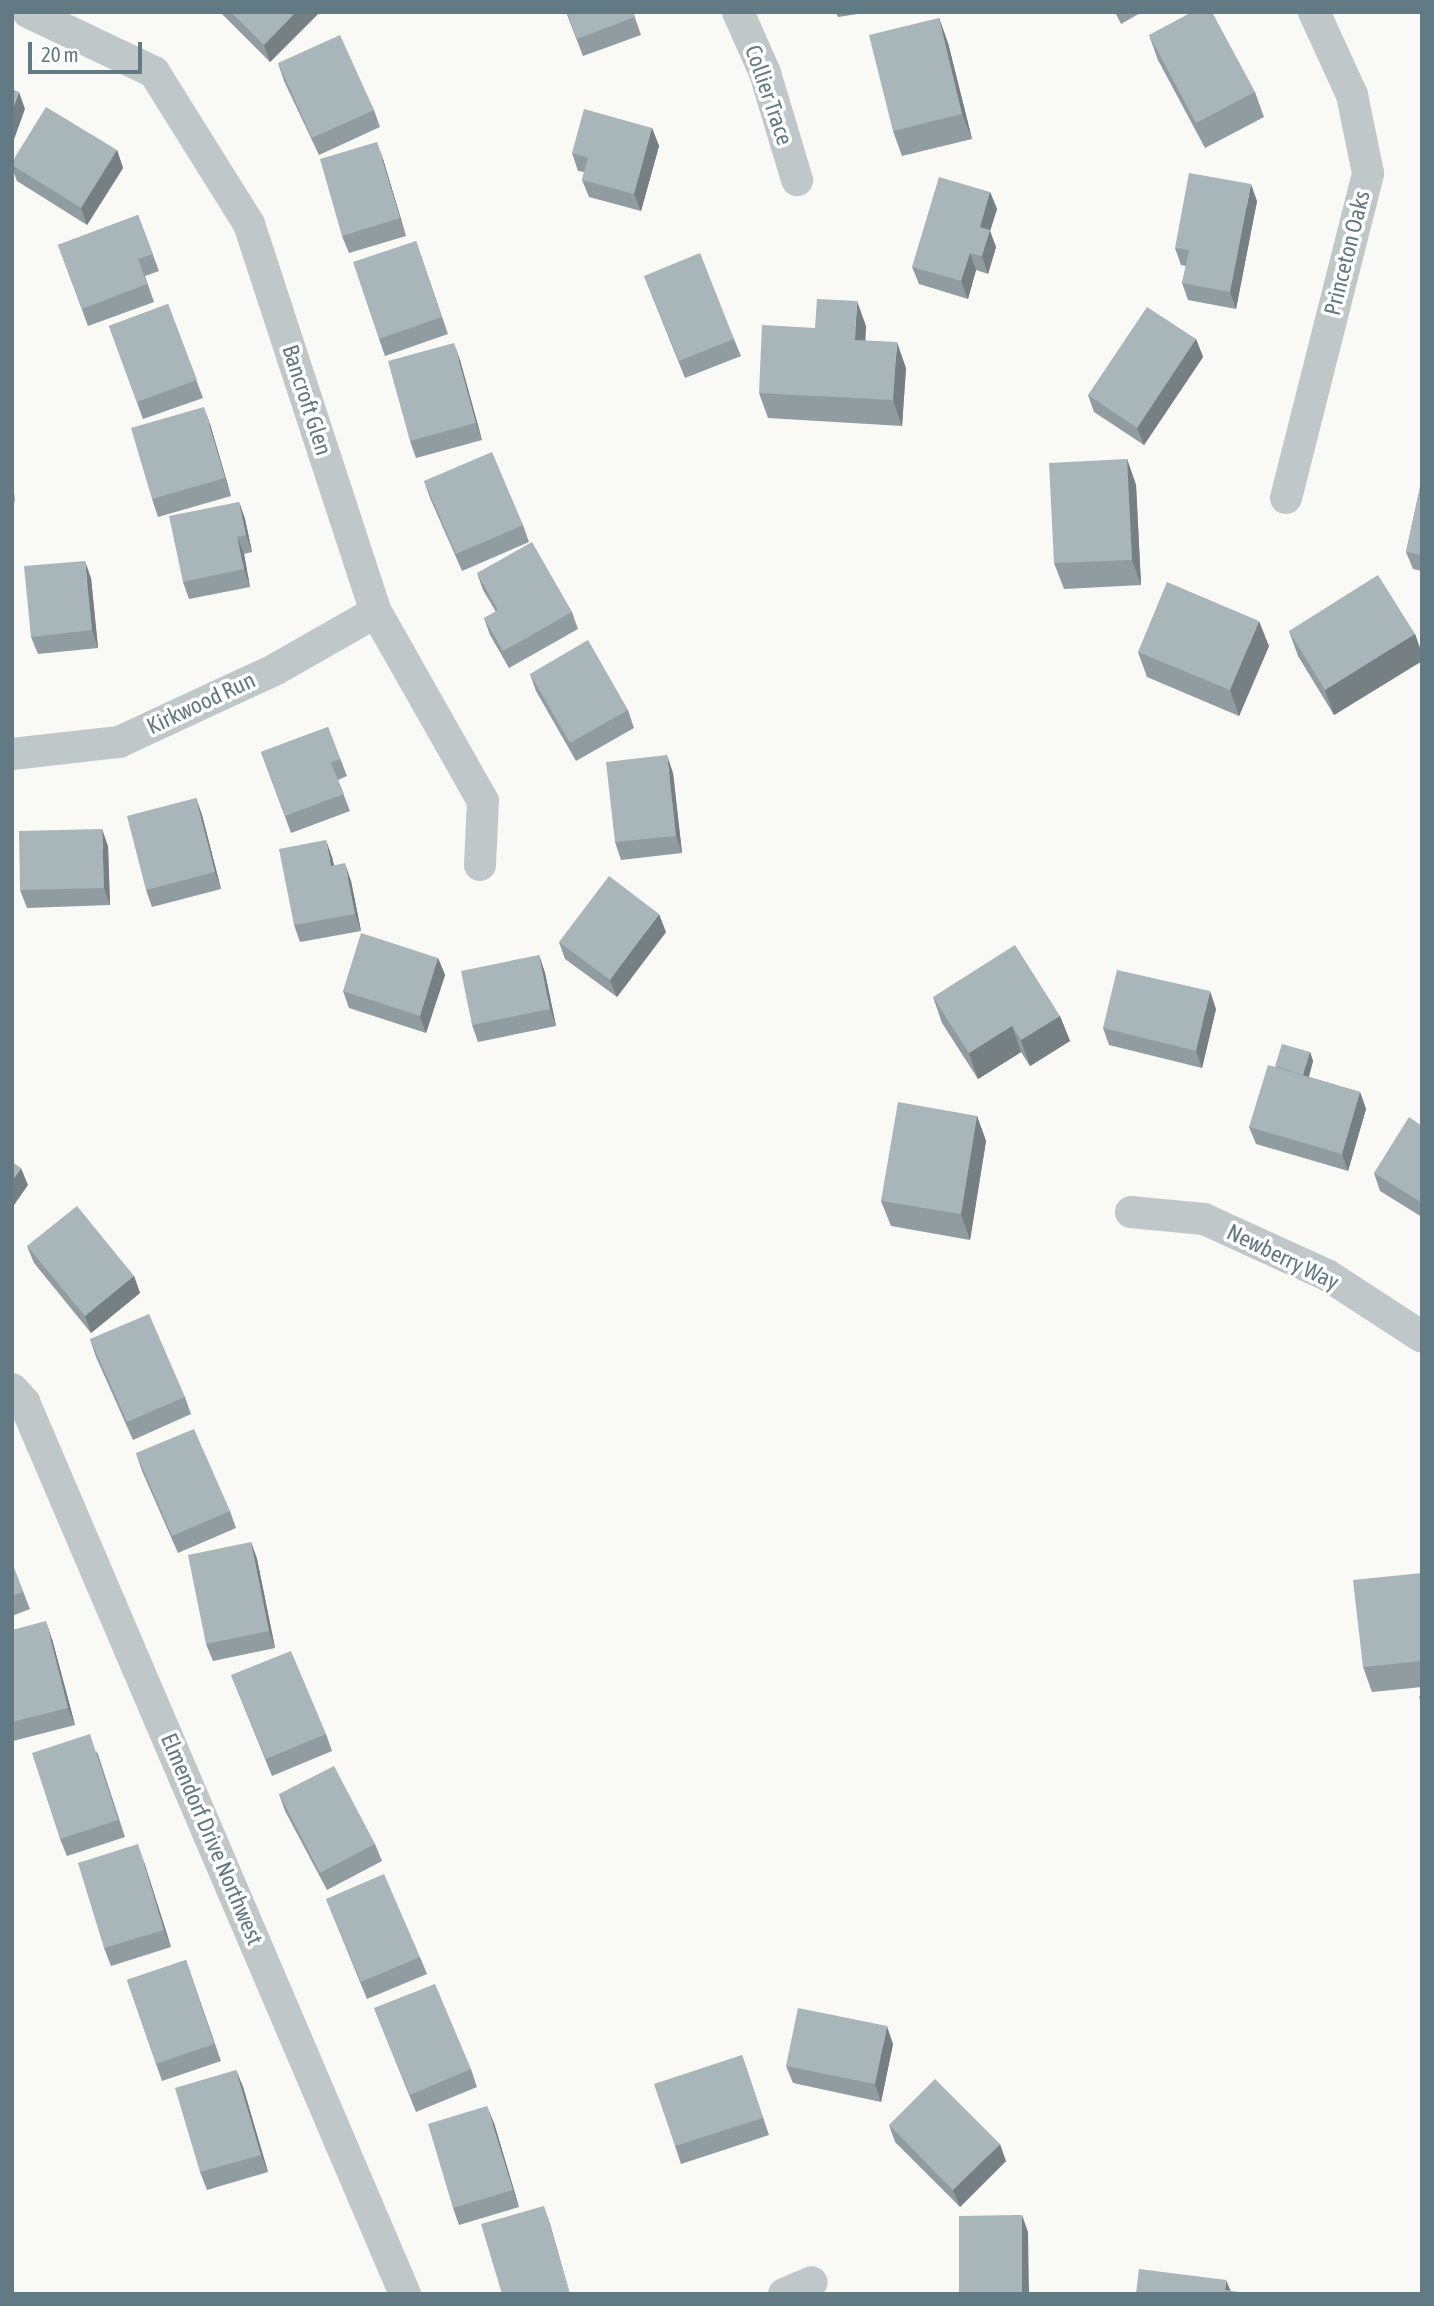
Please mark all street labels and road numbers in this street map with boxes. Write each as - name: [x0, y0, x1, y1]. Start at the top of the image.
- street label: Collier Trace: [739, 41, 799, 149]
- street label: Princeton Oaks: [1318, 188, 1376, 318]
- street label: Bancroft Glen: [276, 341, 338, 459]
- street label: Kirkwood Run: [142, 666, 260, 740]
- street label: Newberry Way: [1222, 1218, 1344, 1296]
- street label: Elmendorf Drive Northwest: [155, 1729, 269, 1949]

